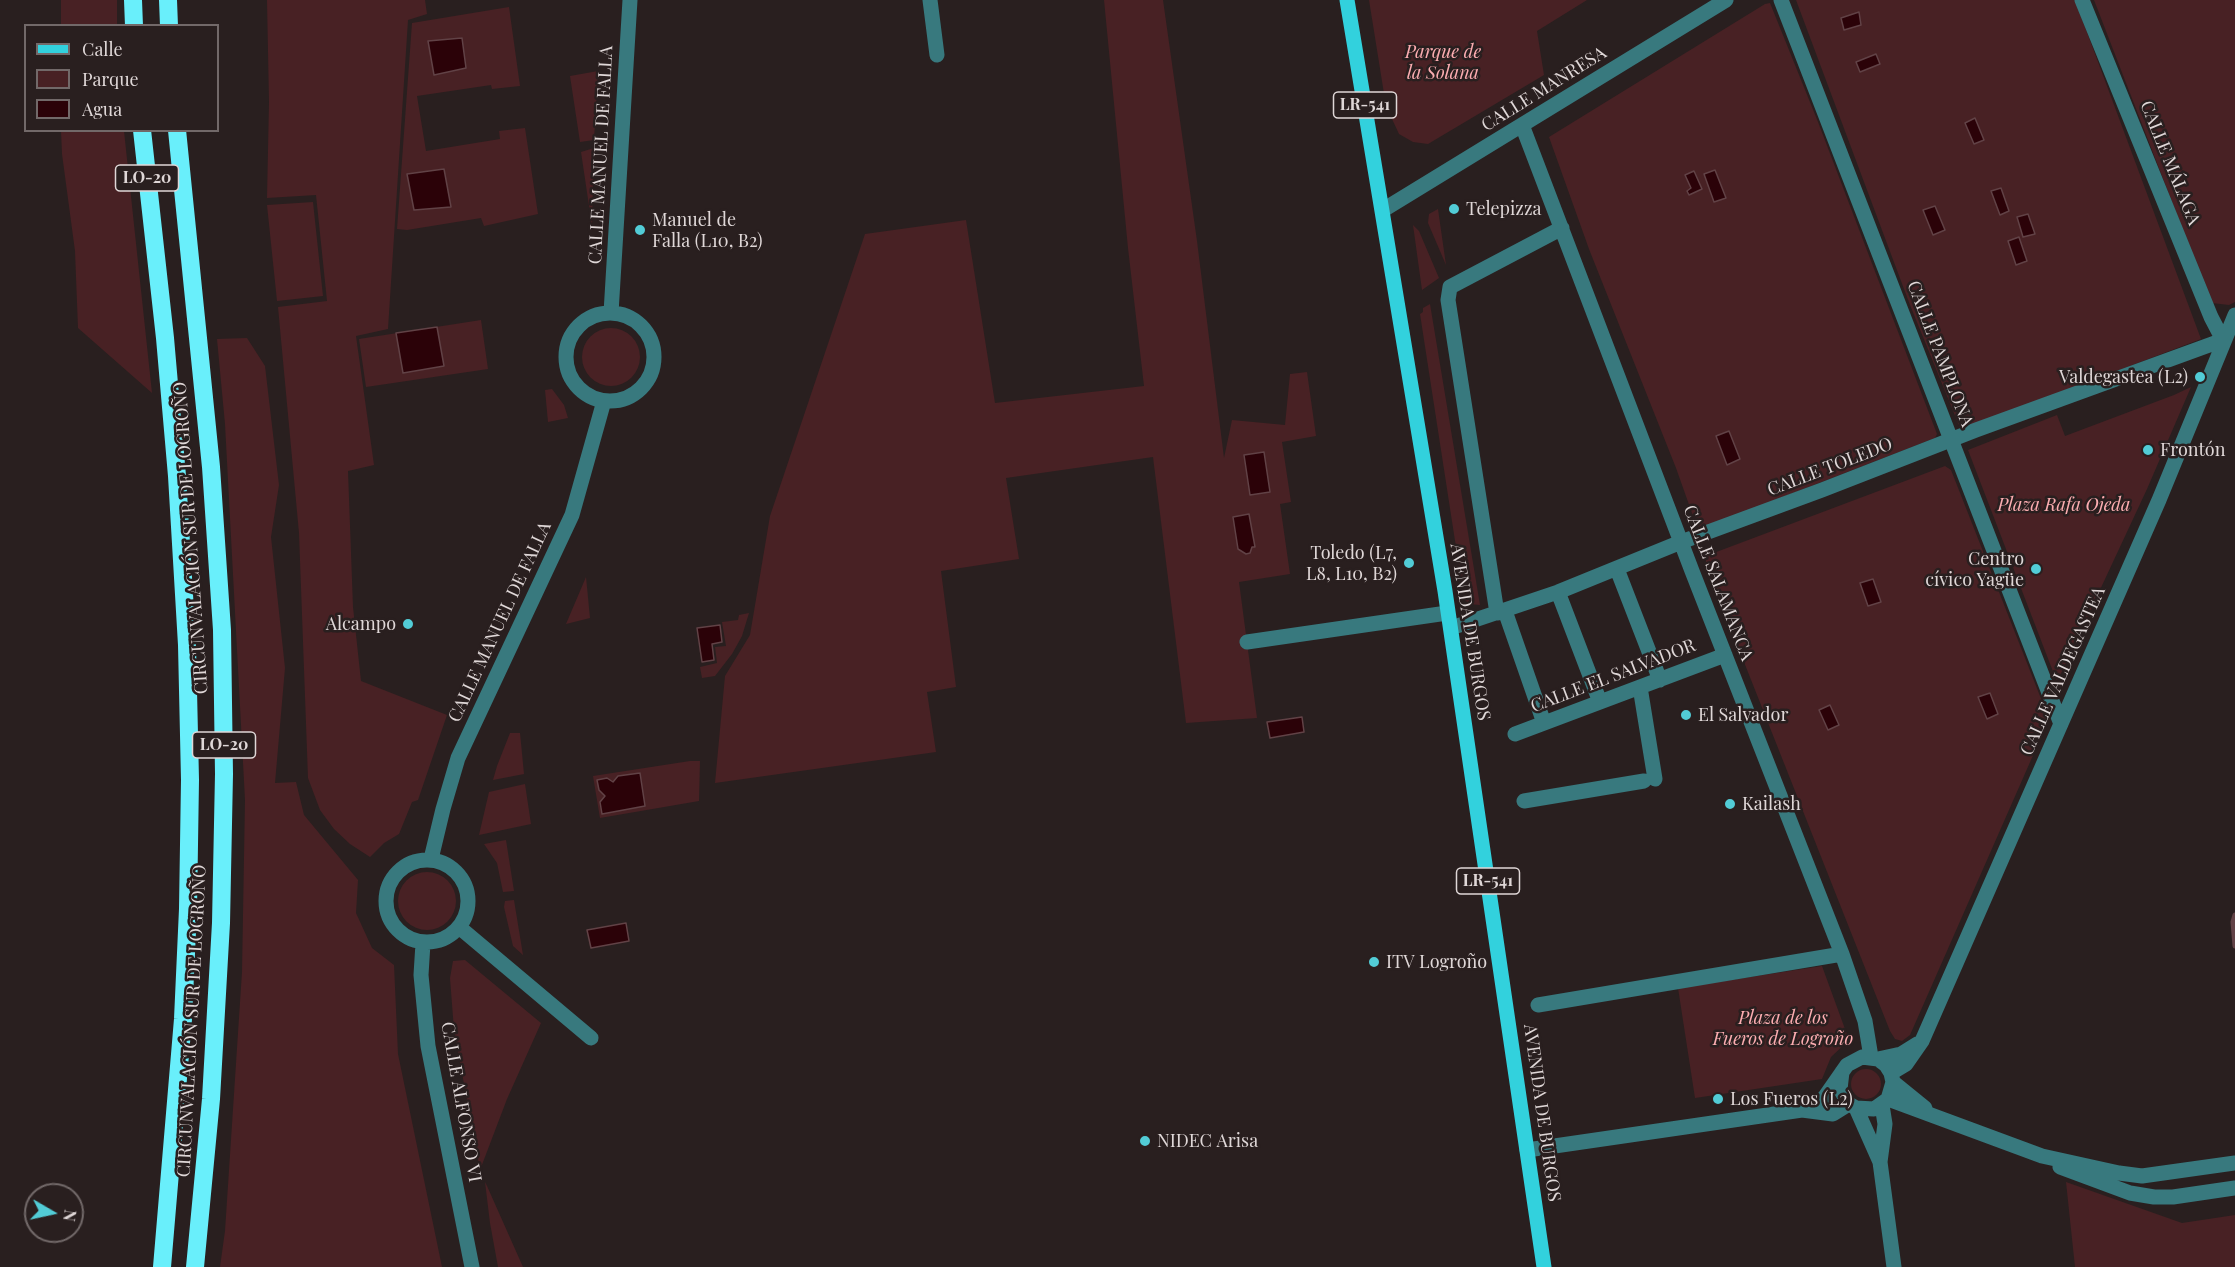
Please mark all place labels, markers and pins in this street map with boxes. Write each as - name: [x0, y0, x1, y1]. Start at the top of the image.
- place label: Telepizza: [1466, 198, 1541, 220]
- marker: Telepizza: [1447, 202, 1461, 216]
- place label: Manuel de Falla (L10, B2): [652, 209, 763, 252]
- marker: Manuel de Falla (L10, B2): [633, 223, 647, 237]
- place label: Valdegastea (L2): [2059, 366, 2188, 388]
- marker: Valdegastea (L2): [2193, 370, 2207, 384]
- place label: Frontón: [2160, 439, 2225, 461]
- marker: Frontón: [2141, 443, 2155, 457]
- place label: Toledo (L7, L8, L10, B2): [1306, 542, 1397, 584]
- place label: Centro cívico Yagüe: [1925, 548, 2024, 590]
- marker: Toledo (L7, L8, L10, B2): [1402, 556, 1416, 570]
- marker: Centro cívico Yagüe: [2029, 562, 2043, 576]
- place label: Alcampo: [326, 613, 396, 635]
- marker: Alcampo: [401, 617, 415, 631]
- place label: El Salvador: [1698, 704, 1788, 726]
- marker: El Salvador: [1679, 708, 1693, 722]
- place label: Kailash: [1742, 793, 1801, 815]
- marker: Kailash: [1723, 797, 1737, 811]
- place label: ITV Logroño: [1386, 951, 1487, 973]
- marker: ITV Logroño: [1367, 955, 1381, 969]
- place label: Los Fueros (L2): [1730, 1088, 1853, 1110]
- marker: Los Fueros (L2): [1711, 1092, 1725, 1106]
- place label: NIDEC Arisa: [1157, 1130, 1258, 1152]
- marker: NIDEC Arisa: [1138, 1134, 1152, 1148]

